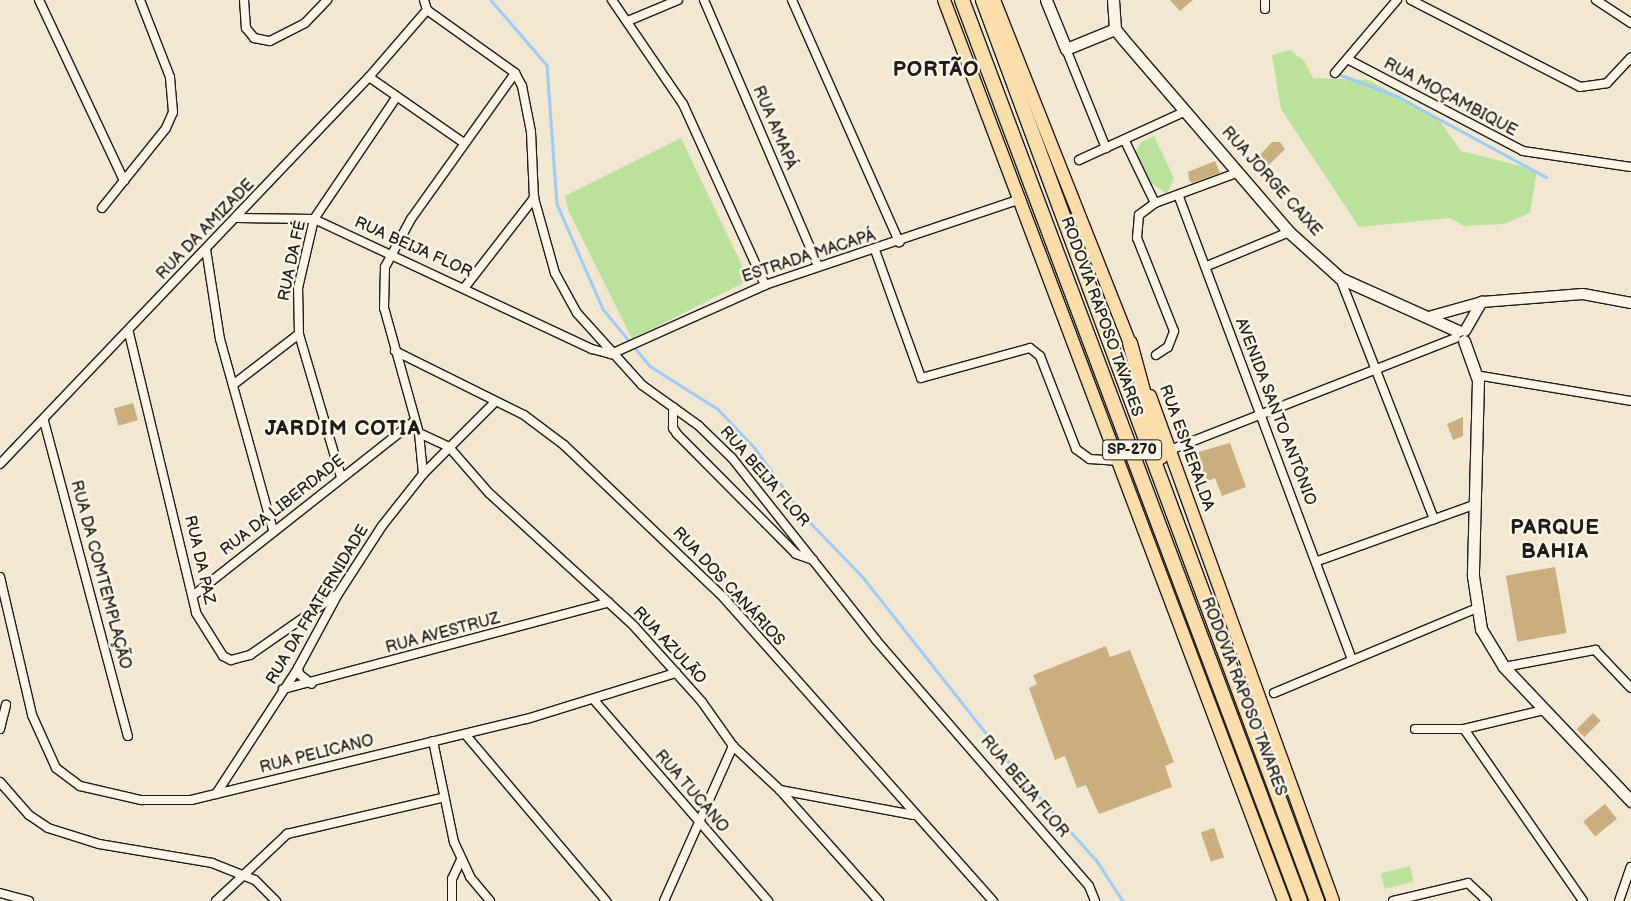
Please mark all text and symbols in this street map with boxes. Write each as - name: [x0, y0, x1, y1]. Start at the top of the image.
- street label: RUA MOÇAMBIQUE: [1380, 55, 1520, 141]
- district label: PORTÃO: [892, 57, 980, 83]
- street label: RUA AMAPÁ: [748, 83, 800, 173]
- street label: RUA JORGE CAIXE: [1217, 123, 1325, 241]
- street label: RUA DA AMIZADE: [153, 176, 259, 284]
- street label: RUA BEIJA FLOR: [351, 213, 475, 283]
- street label: RODOVIA RAPOSO TAVARES: [1056, 214, 1146, 420]
- street label: RUA DA FÉ: [275, 219, 311, 303]
- street label: ESTRADA MACAPÁ: [740, 226, 878, 288]
- street label: AVENIDA SANTO ANTÔNIO: [1230, 315, 1320, 509]
- street label: RUA ESMERALDA: [1154, 382, 1218, 514]
- district label: JARDIM COTIA: [263, 416, 423, 442]
- street label: RUA BEIJA FLOR: [715, 423, 813, 531]
- road number: SP-270: [1102, 438, 1162, 462]
- street label: RUA DA LIBERDADE: [217, 452, 349, 560]
- street label: RUA DA COMTEMPLAÇÃO: [66, 478, 134, 672]
- street label: RUA DA PAZ: [179, 514, 219, 606]
- district label: PARQUE BAHIA: [1509, 515, 1601, 565]
- street label: RUA DA FRATERNIDADE: [263, 522, 373, 688]
- street label: RUA DOS CANÁRIOS: [668, 524, 788, 650]
- street label: RODOVIA RAPOSO TAVARES: [1196, 595, 1290, 799]
- street label: RUA AZULÃO: [628, 603, 710, 689]
- street label: RUA AVESTRUZ: [384, 610, 502, 658]
- street label: RUA PELICANO: [258, 732, 376, 778]
- street label: RUA BEIJA FLOR: [976, 732, 1072, 842]
- street label: RUA TUCANO: [650, 747, 732, 837]

